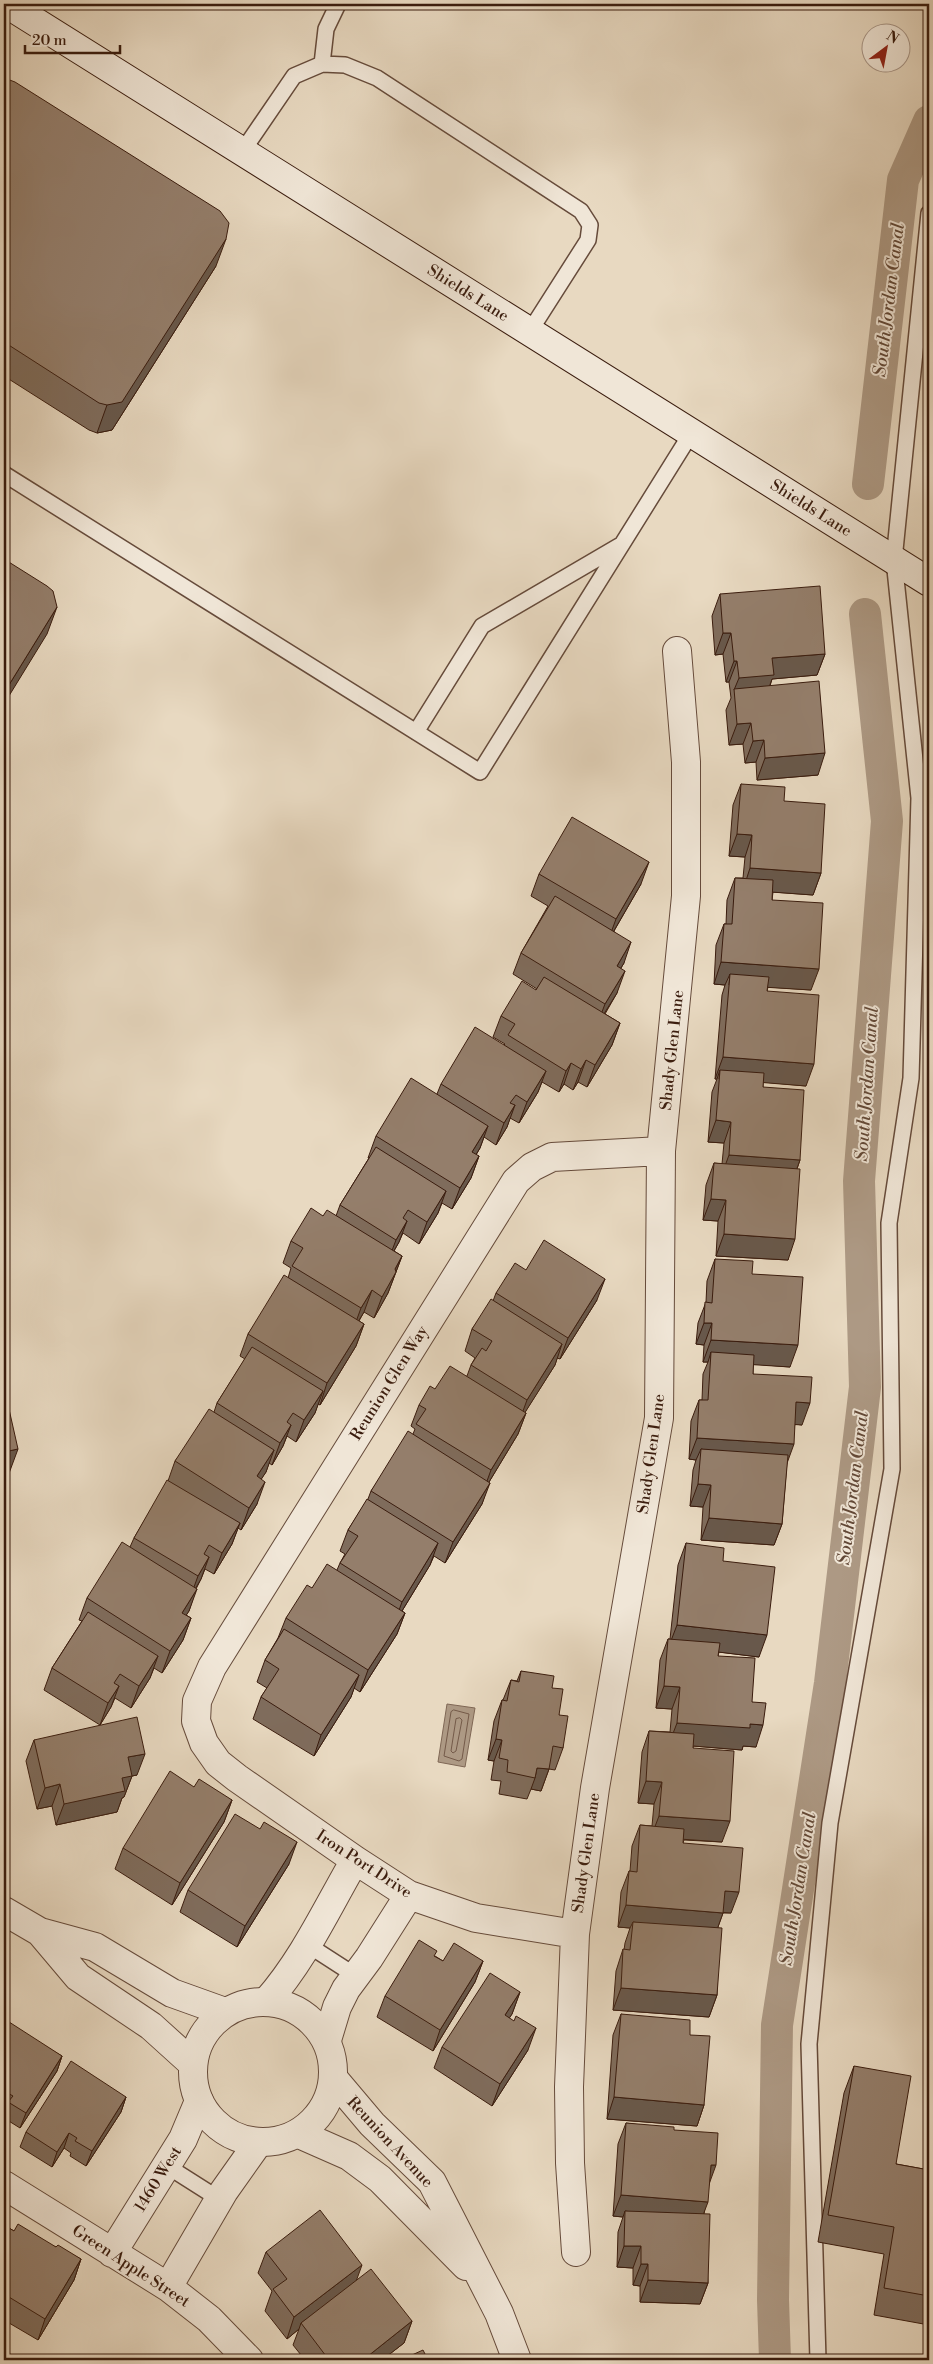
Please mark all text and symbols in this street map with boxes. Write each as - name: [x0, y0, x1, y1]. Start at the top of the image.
- scale bar: [25, 22, 120, 54]
- north arrow: [860, 22, 910, 72]
- text: N: [883, 27, 902, 48]
- text: 20 m: [32, 31, 67, 50]
- water label: South Jordan Canal: [868, 222, 910, 378]
- street label: Shields Lane: [423, 260, 513, 326]
- street label: Shields Lane: [766, 475, 856, 541]
- street label: Shady Glen Lane: [656, 989, 688, 1111]
- water label: South Jordan Canal: [850, 1006, 884, 1162]
- street label: Reunion Glen Way: [346, 1322, 432, 1444]
- street label: Shady Glen Lane: [633, 1393, 669, 1515]
- water label: South Jordan Canal: [832, 1410, 874, 1566]
- street label: Shady Glen Lane: [568, 1792, 604, 1914]
- water label: South Jordan Canal: [775, 1811, 821, 1967]
- street label: Iron Port Drive: [312, 1826, 416, 1902]
- street label: Reunion Avenue: [343, 2092, 437, 2192]
- street label: 1460 West: [130, 2142, 186, 2216]
- street label: Green Apple Street: [68, 2220, 194, 2312]

